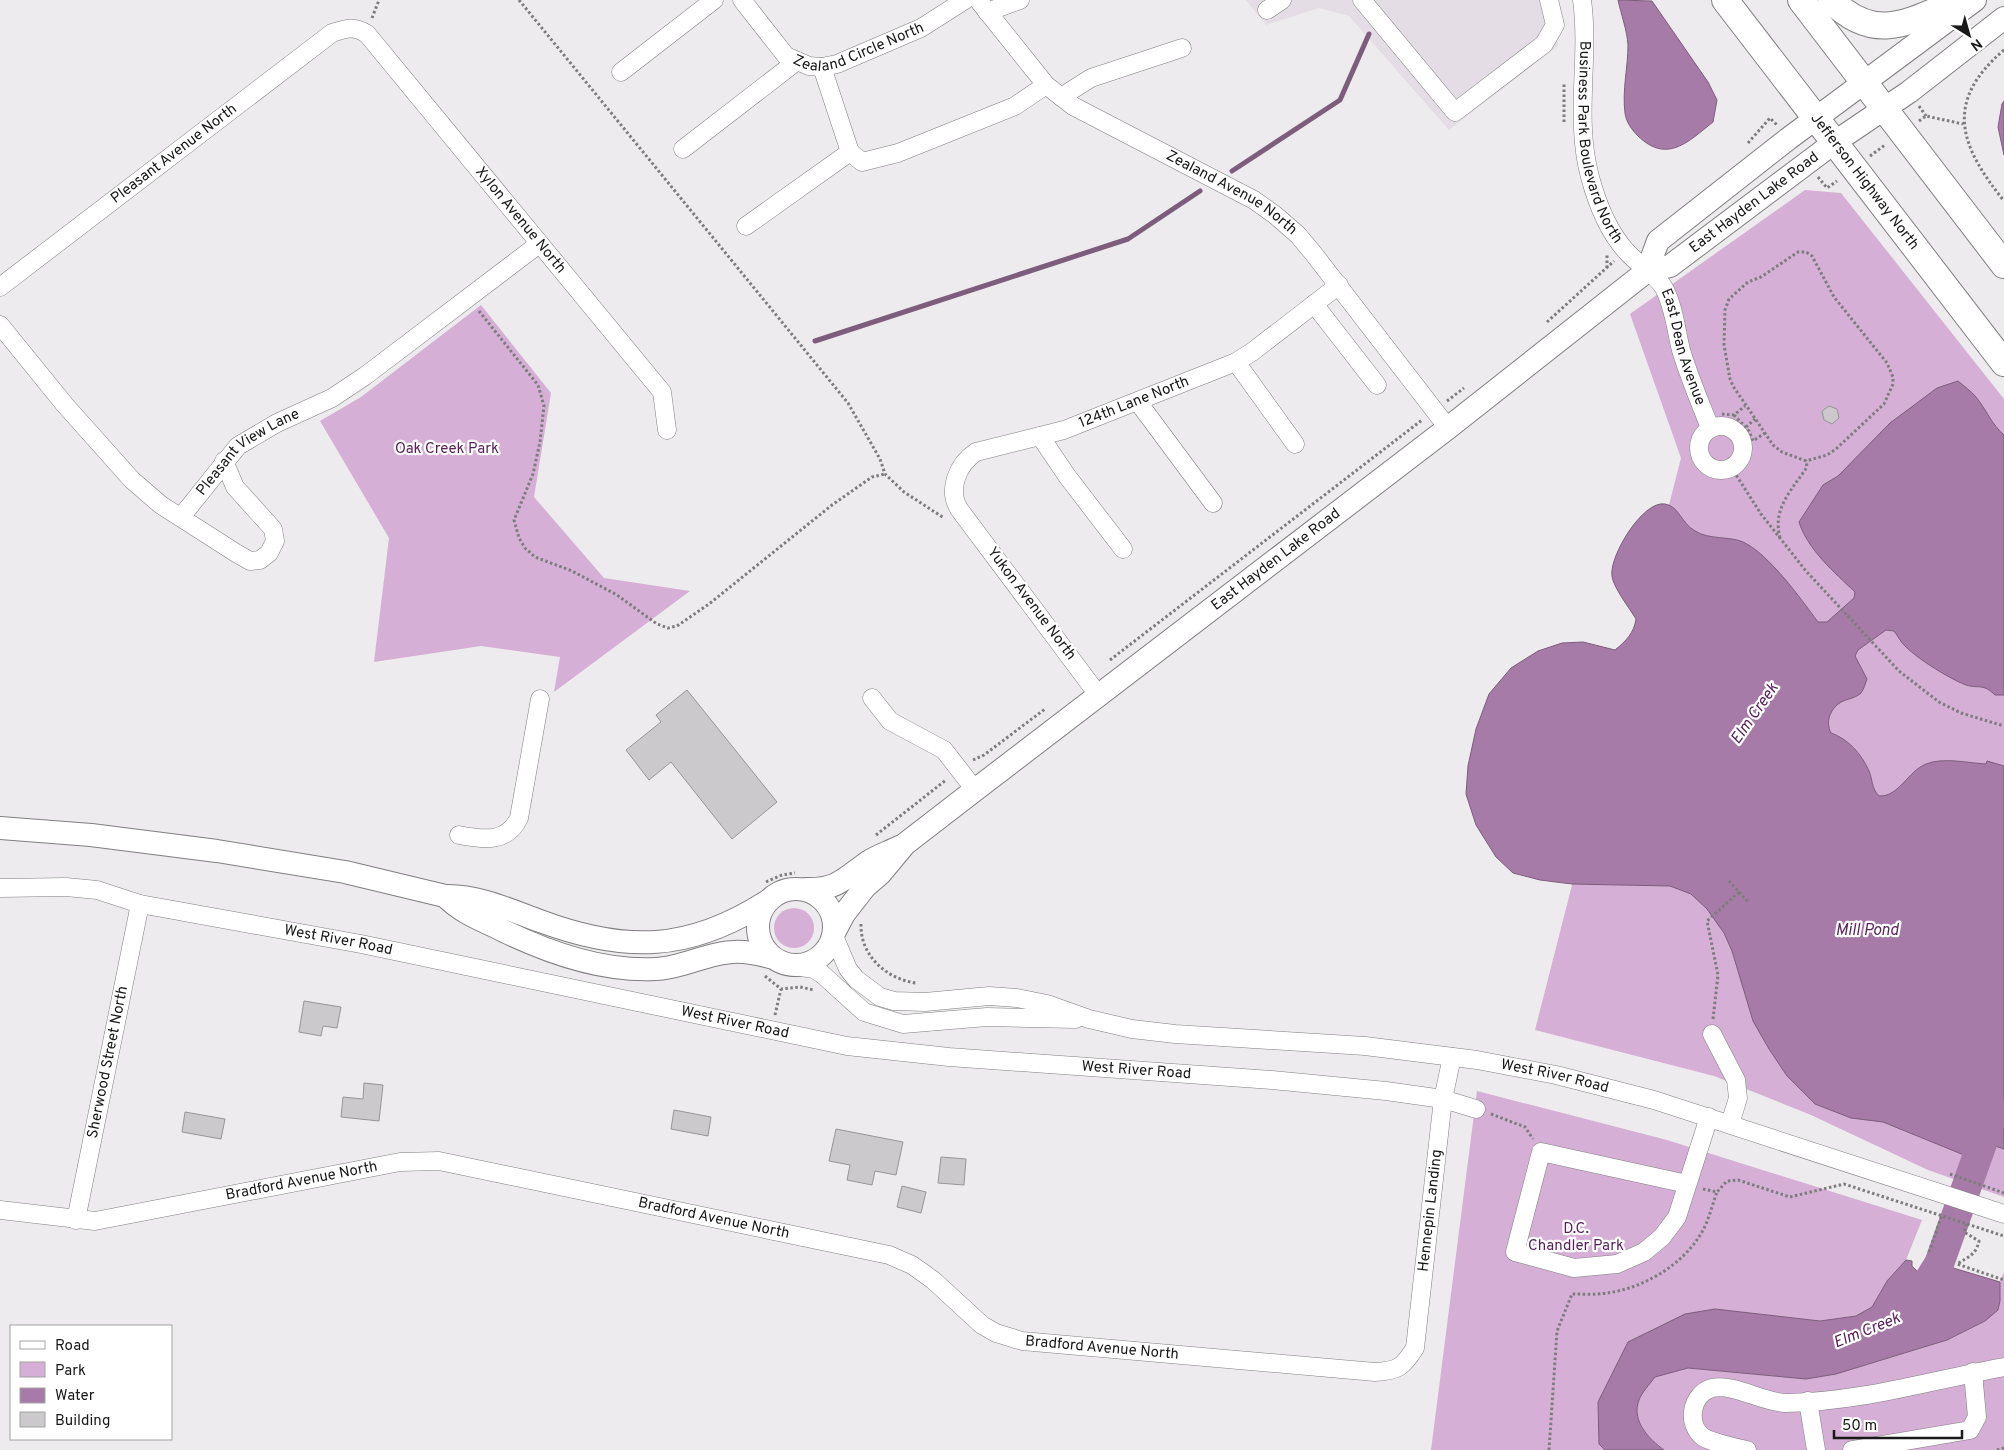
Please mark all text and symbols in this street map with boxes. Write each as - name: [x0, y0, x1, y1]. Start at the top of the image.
- north arrow: [1944, 10, 1994, 60]
- street label: Zealand Circle North: [790, 18, 927, 76]
- text: N: [1967, 34, 1985, 54]
- street label: Business Park Boulevard North: [1573, 41, 1627, 247]
- street label: Pleasant Avenue North: [107, 100, 241, 208]
- street label: Jefferson Highway North: [1806, 109, 1923, 254]
- street label: Zealand Avenue North: [1163, 146, 1301, 239]
- street label: East Hayden Lake Road: [1686, 148, 1823, 258]
- street label: Xylon Avenue North: [471, 163, 570, 278]
- street label: East Dean Avenue: [1656, 286, 1710, 408]
- street label: 124th Lane North: [1076, 372, 1192, 433]
- street label: Pleasant View Lane: [192, 405, 303, 500]
- park label: Oak Creek Park: [395, 440, 499, 459]
- street label: East Hayden Lake Road: [1208, 504, 1344, 615]
- street label: Yukon Avenue North: [982, 544, 1080, 664]
- water label: Elm Creek: [1727, 679, 1784, 749]
- street label: West River Road: [283, 921, 394, 960]
- water label: Mill Pond: [1835, 921, 1900, 941]
- street label: Sherwood Street North: [83, 984, 133, 1140]
- street label: West River Road: [679, 1002, 791, 1043]
- street label: West River Road: [1499, 1055, 1611, 1098]
- street label: West River Road: [1081, 1057, 1192, 1084]
- street label: Hennepin Landing: [1414, 1148, 1447, 1273]
- street label: Bradford Avenue North: [224, 1157, 379, 1205]
- street label: Bradford Avenue North: [636, 1193, 791, 1243]
- park label: D.C. Chandler Park: [1528, 1220, 1624, 1256]
- water label: Elm Creek: [1831, 1308, 1904, 1353]
- legend: [10, 1325, 172, 1440]
- street label: Bradford Avenue North: [1024, 1332, 1180, 1364]
- text: Road: [55, 1337, 90, 1356]
- text: Park: [55, 1362, 86, 1381]
- text: Water: [55, 1387, 95, 1406]
- scale bar: [1834, 1408, 1962, 1440]
- text: Building: [55, 1412, 110, 1431]
- text: 50 m: [1842, 1417, 1877, 1436]

